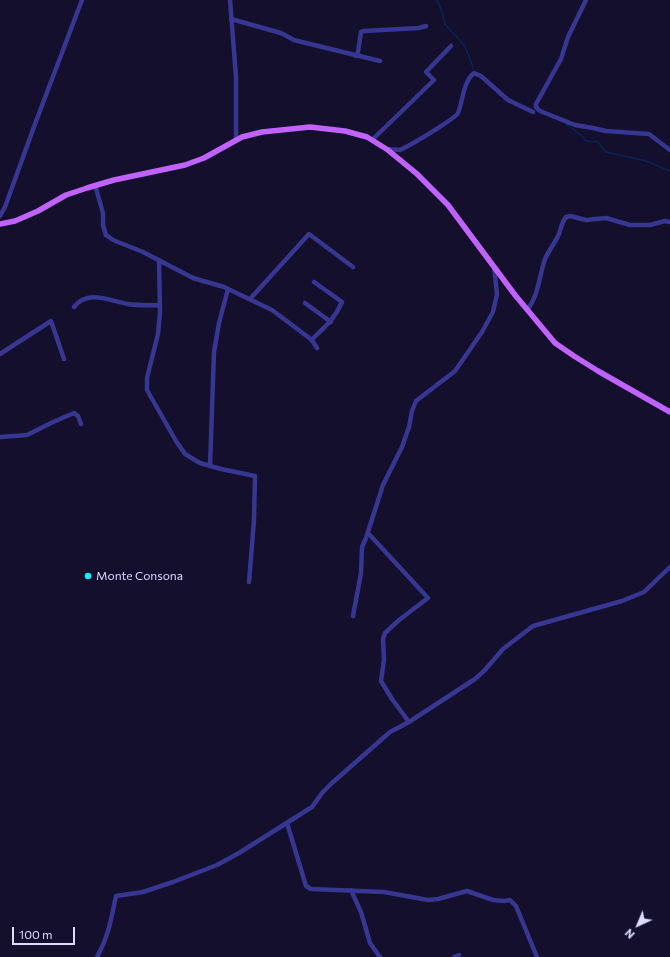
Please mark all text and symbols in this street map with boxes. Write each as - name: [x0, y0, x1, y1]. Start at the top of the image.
- place label: Monte Consona: [96, 569, 183, 583]
- marker: Monte Consona: [83, 571, 93, 581]
- north arrow: [618, 905, 658, 945]
- scale bar: [14, 919, 77, 945]
- text: N: [622, 926, 637, 942]
- text: 100 m: [19, 927, 53, 941]

